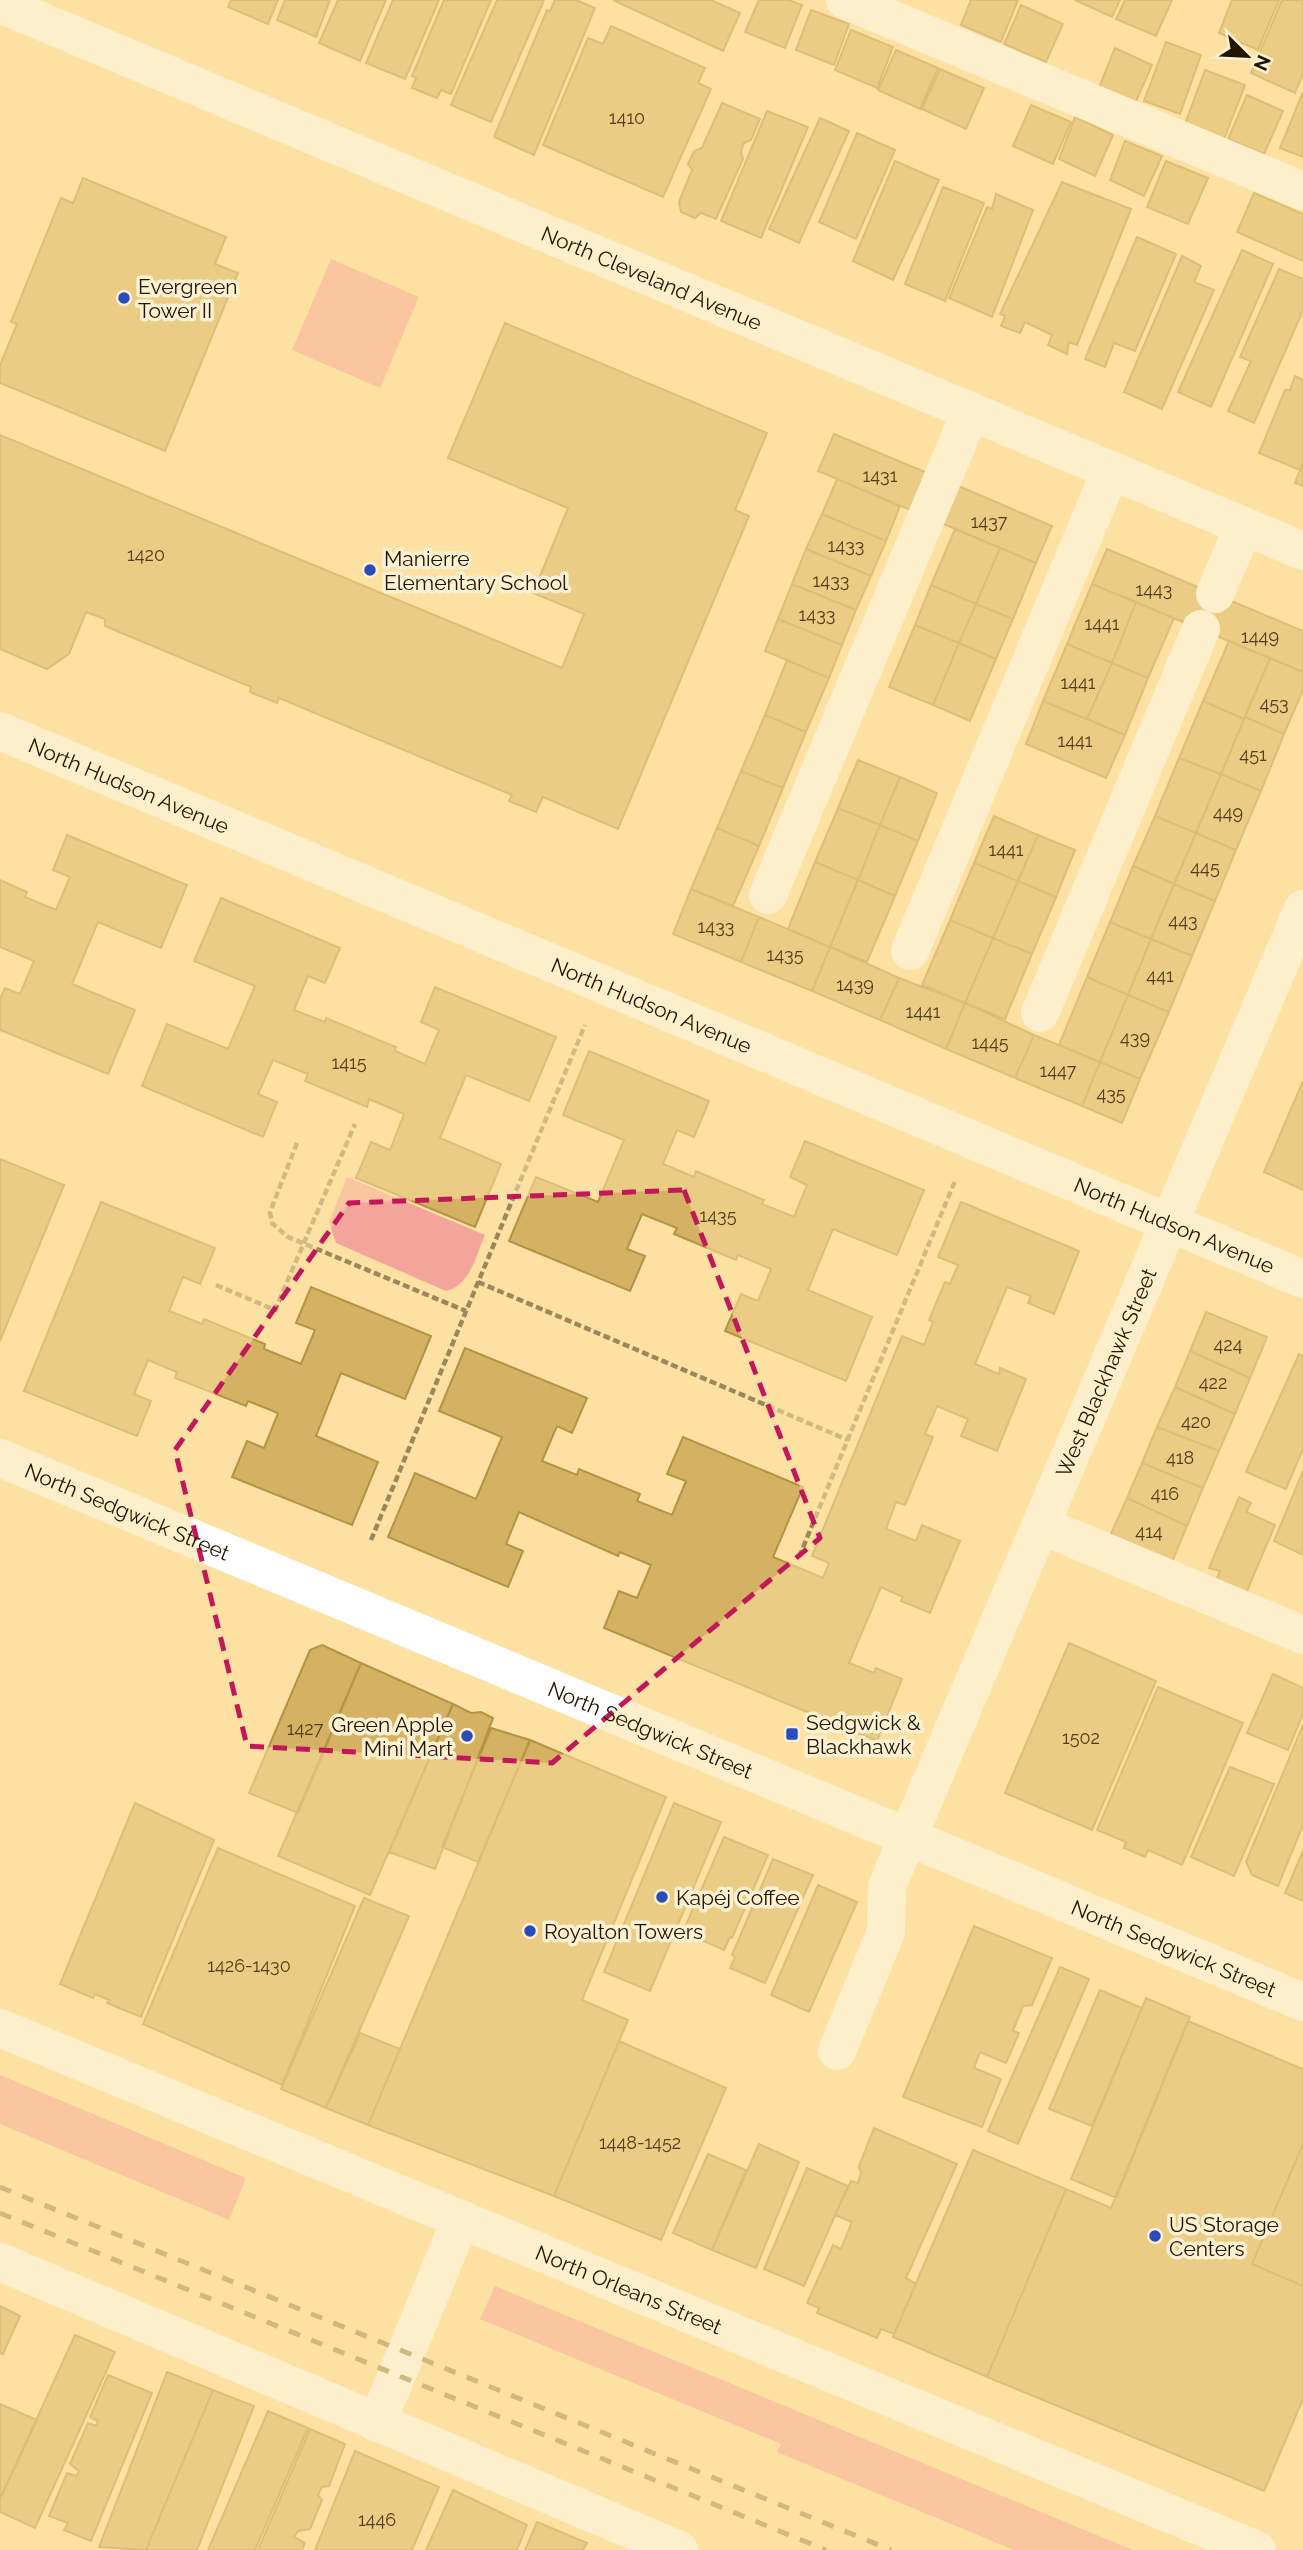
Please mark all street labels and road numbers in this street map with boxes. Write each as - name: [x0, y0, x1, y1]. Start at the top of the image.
- street label: North Cleveland Avenue: [538, 220, 766, 335]
- street label: North Hudson Avenue: [25, 732, 233, 838]
- street label: North Hudson Avenue: [548, 952, 756, 1058]
- street label: North Hudson Avenue: [1070, 1172, 1278, 1278]
- street label: West Blackhawk Street: [1050, 1264, 1161, 1481]
- street label: North Sedgwick Street: [21, 1457, 234, 1565]
- street label: North Sedgwick Street: [544, 1676, 757, 1783]
- street label: North Sedgwick Street: [1068, 1894, 1280, 2002]
- street label: North Orleans Street: [532, 2239, 726, 2339]

